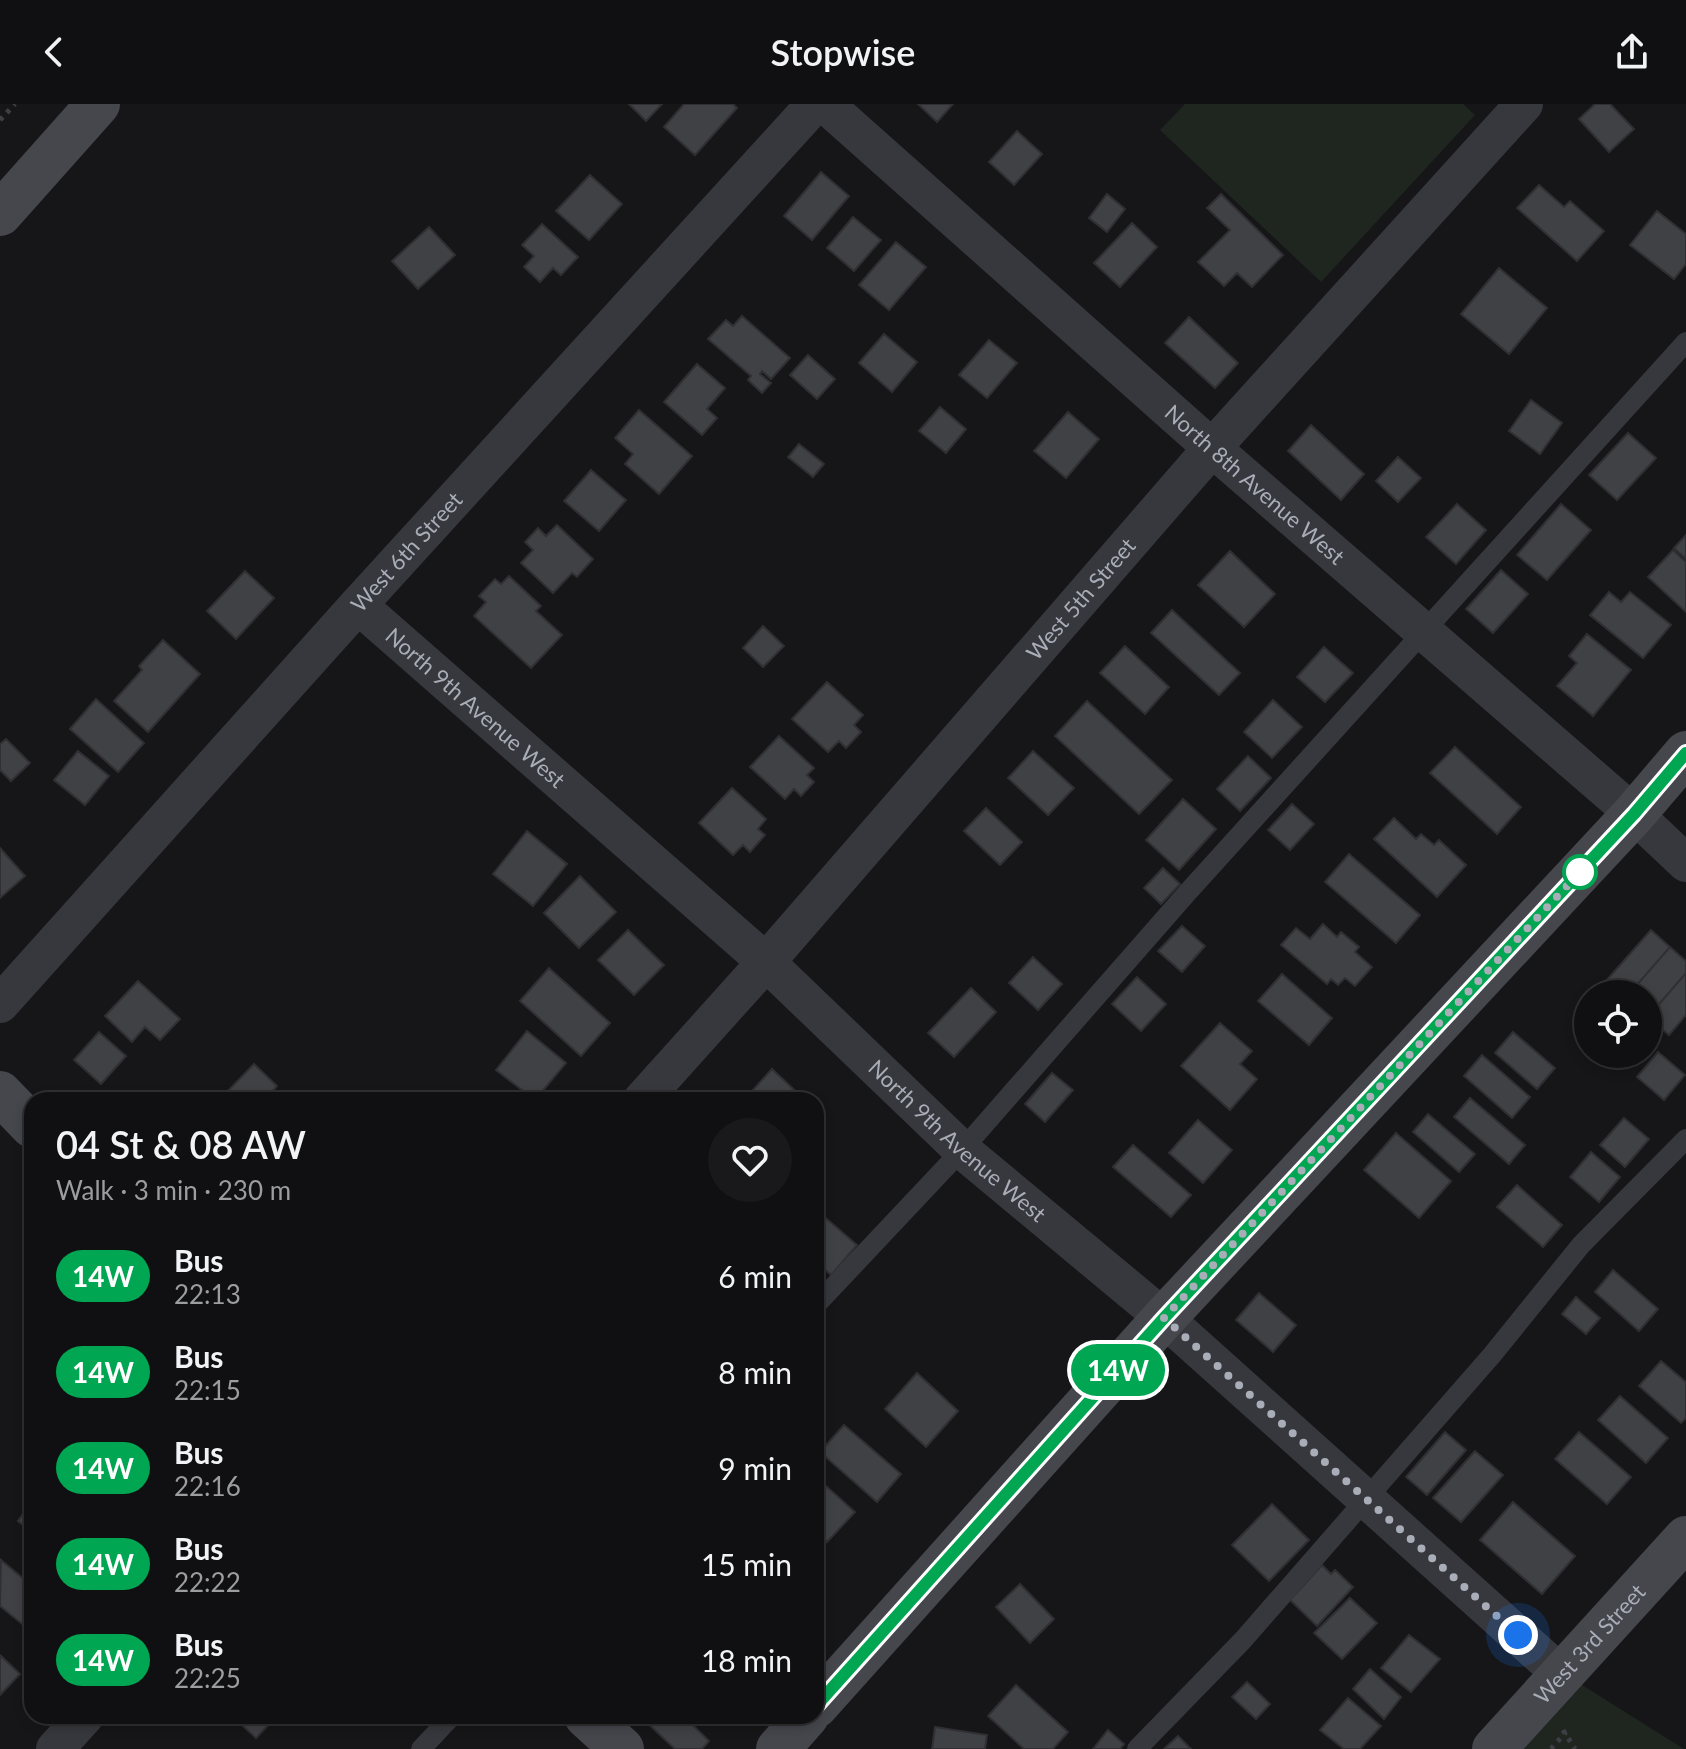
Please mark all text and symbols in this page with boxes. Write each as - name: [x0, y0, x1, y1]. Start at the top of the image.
- icon: back: [32, 30, 76, 74]
- text: Stopwise: [771, 30, 915, 74]
- icon: share: [1610, 30, 1654, 74]
- street label: North 8th Avenue West: [1160, 399, 1350, 570]
- street label: West 6th Street: [345, 486, 468, 617]
- street label: West 5th Street: [1020, 532, 1141, 665]
- street label: North 9th Avenue West: [381, 622, 571, 793]
- unlabelled marker: [1563, 855, 1597, 889]
- map controls: [1574, 980, 1662, 1068]
- button: locate: [1574, 980, 1662, 1068]
- street label: North 9th Avenue West: [863, 1054, 1052, 1227]
- button: heart: [708, 1118, 792, 1202]
- text: 04 St & 08 AW: [56, 1121, 306, 1167]
- text: Walk · 3 min · 230 m: [56, 1174, 291, 1206]
- text: Bus: [174, 1242, 224, 1278]
- text: 6 min: [718, 1258, 792, 1294]
- text: 14W: [72, 1259, 134, 1293]
- text: 22:13: [174, 1278, 241, 1310]
- text: Bus: [174, 1338, 224, 1374]
- line badge: 14W: [1072, 1344, 1164, 1396]
- text: 14W: [1087, 1353, 1149, 1387]
- text: 8 min: [718, 1354, 792, 1390]
- text: 14W: [72, 1355, 134, 1389]
- text: 22:15: [174, 1374, 241, 1406]
- text: Bus: [174, 1434, 224, 1470]
- text: 9 min: [718, 1450, 792, 1486]
- text: 14W: [72, 1451, 134, 1485]
- text: 22:16: [174, 1470, 241, 1502]
- text: Bus: [174, 1530, 224, 1566]
- text: 15 min: [701, 1546, 792, 1582]
- text: 14W: [72, 1547, 134, 1581]
- text: 22:22: [174, 1566, 241, 1598]
- street label: West 3rd Street: [1528, 1578, 1651, 1709]
- your location: [1498, 1615, 1538, 1655]
- text: Bus: [174, 1626, 224, 1662]
- text: 18 min: [701, 1642, 792, 1678]
- text: 14W: [72, 1643, 134, 1677]
- text: 22:25: [174, 1662, 241, 1694]

